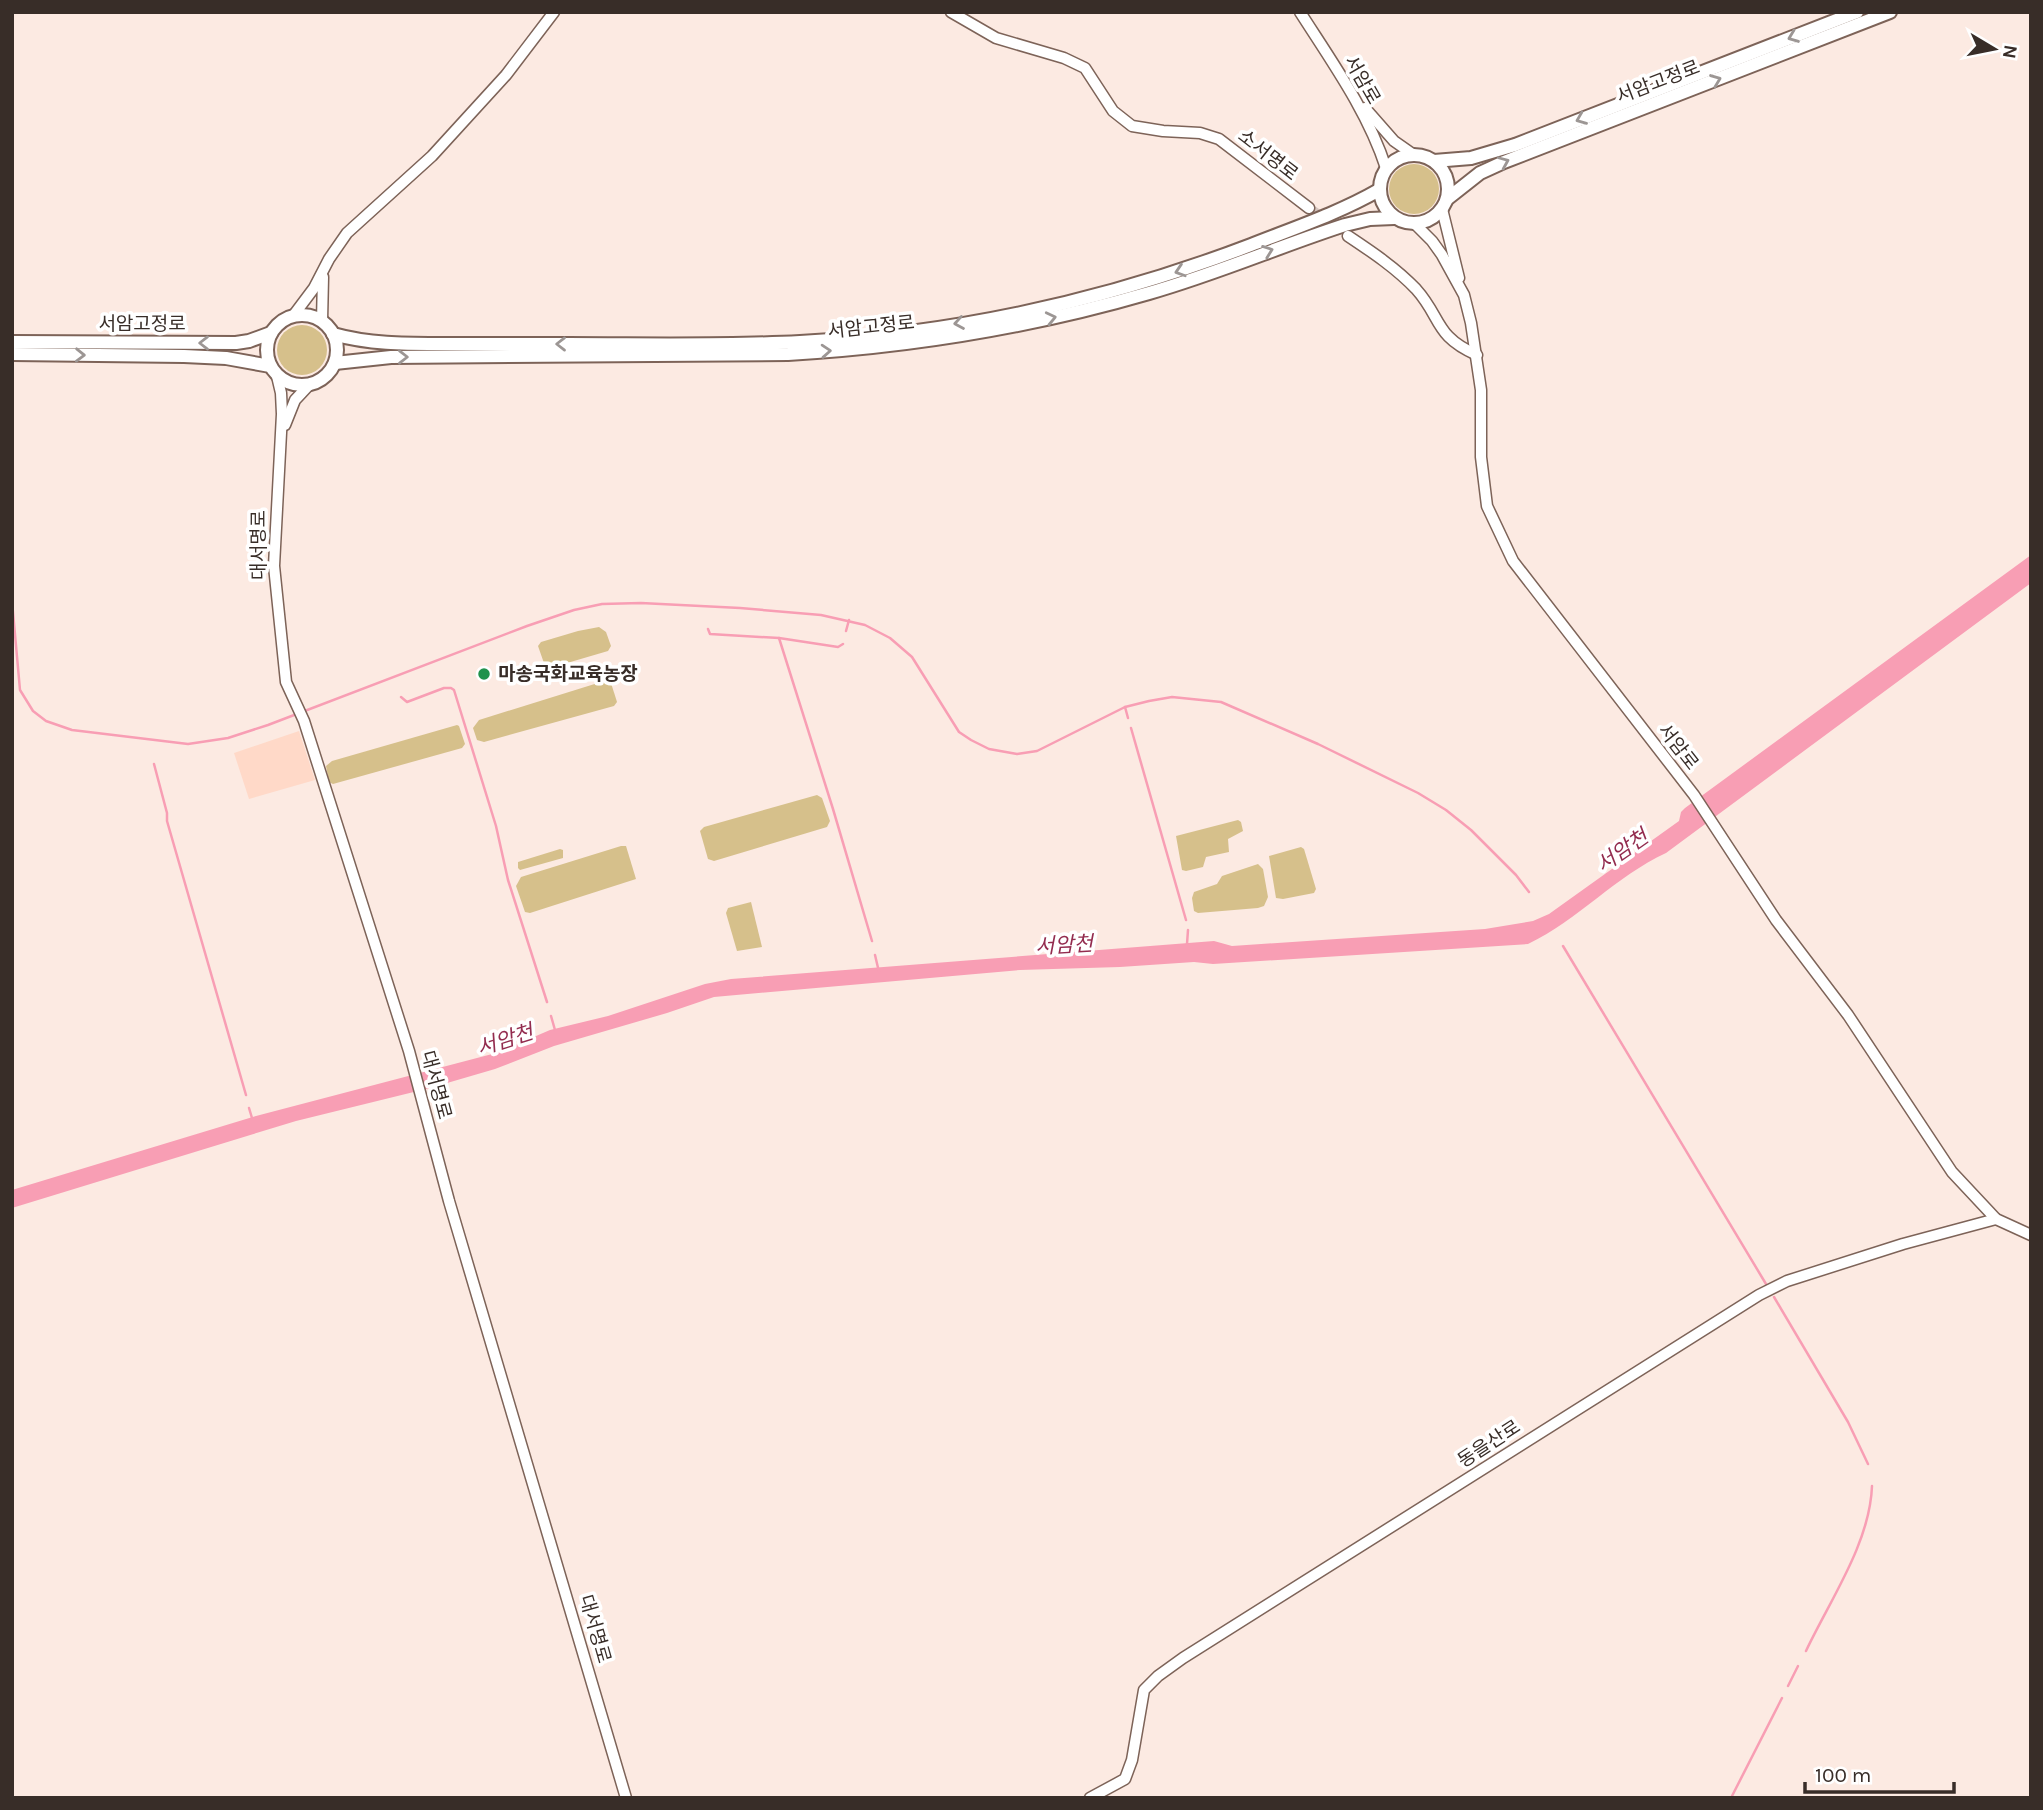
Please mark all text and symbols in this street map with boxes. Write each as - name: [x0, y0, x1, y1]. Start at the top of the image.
- north arrow: [1959, 14, 2029, 84]
- one-way arrow: [1788, 29, 1800, 43]
- text: N: [1998, 43, 2022, 60]
- street label: 서암로: [1339, 52, 1385, 108]
- street label: 서암고정로: [1613, 56, 1703, 108]
- one-way arrow: [1709, 74, 1721, 88]
- one-way arrow: [1576, 110, 1588, 124]
- street label: 소서명로: [1234, 125, 1302, 185]
- one-way arrow: [1497, 157, 1509, 171]
- one-way arrow: [1262, 246, 1274, 260]
- one-way arrow: [1174, 262, 1186, 277]
- street label: 서암고정로: [826, 311, 916, 343]
- one-way arrow: [1045, 312, 1057, 326]
- street label: 서암고정로: [98, 313, 186, 335]
- one-way arrow: [953, 315, 965, 330]
- one-way arrow: [198, 335, 209, 351]
- one-way arrow: [555, 336, 566, 352]
- one-way arrow: [821, 344, 832, 359]
- one-way arrow: [76, 347, 86, 363]
- one-way arrow: [398, 349, 409, 365]
- street label: 대서명로: [248, 510, 270, 580]
- place label: 마송국화교육농장: [498, 663, 638, 685]
- marker: 마송국화교육농장: [476, 666, 492, 682]
- street label: 서암로: [1653, 720, 1703, 774]
- water label: 서암천: [1591, 823, 1655, 877]
- water label: 서암천: [1034, 931, 1096, 959]
- water label: 서암천: [474, 1019, 539, 1060]
- street label: 대서명로: [416, 1048, 456, 1122]
- street label: 동을산로: [1454, 1416, 1524, 1472]
- street label: 대서명로: [575, 1592, 615, 1666]
- scale bar: [1805, 1750, 1954, 1794]
- text: 100 m: [1815, 1763, 1872, 1787]

